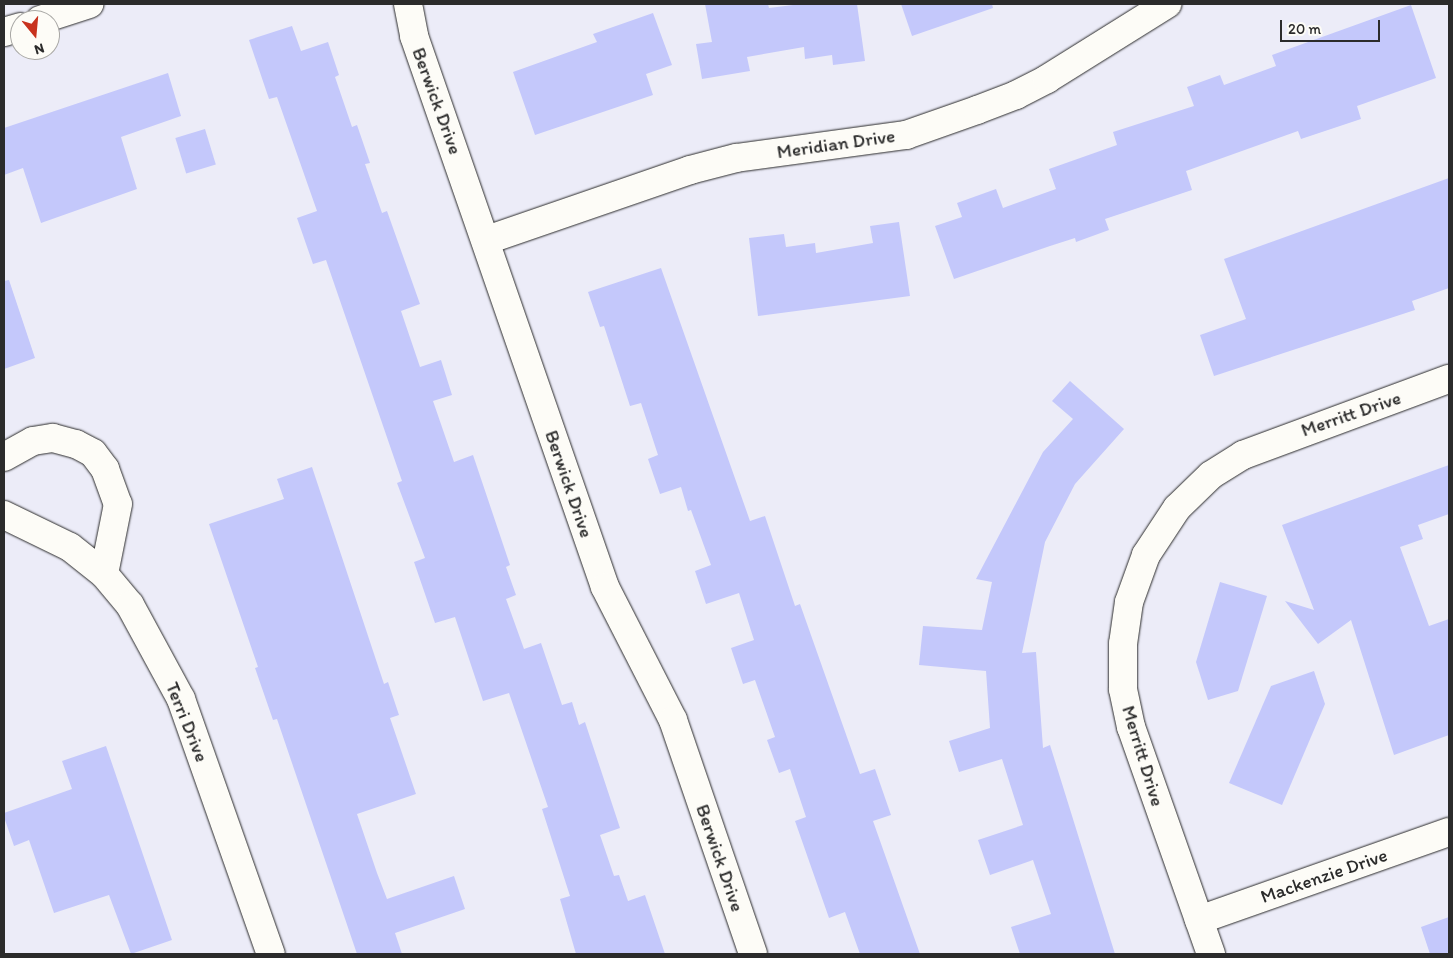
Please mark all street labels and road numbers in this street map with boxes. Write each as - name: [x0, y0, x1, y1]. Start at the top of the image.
- street label: Berwick Drive: [407, 44, 467, 158]
- street label: Meridian Drive: [775, 124, 897, 164]
- street label: Merritt Drive: [1298, 386, 1404, 442]
- street label: Berwick Drive: [540, 427, 598, 541]
- street label: Terri Drive: [161, 679, 213, 765]
- street label: Merritt Drive: [1117, 703, 1169, 809]
- street label: Berwick Drive: [691, 801, 749, 915]
- street label: Mackenzie Drive: [1257, 844, 1391, 908]

